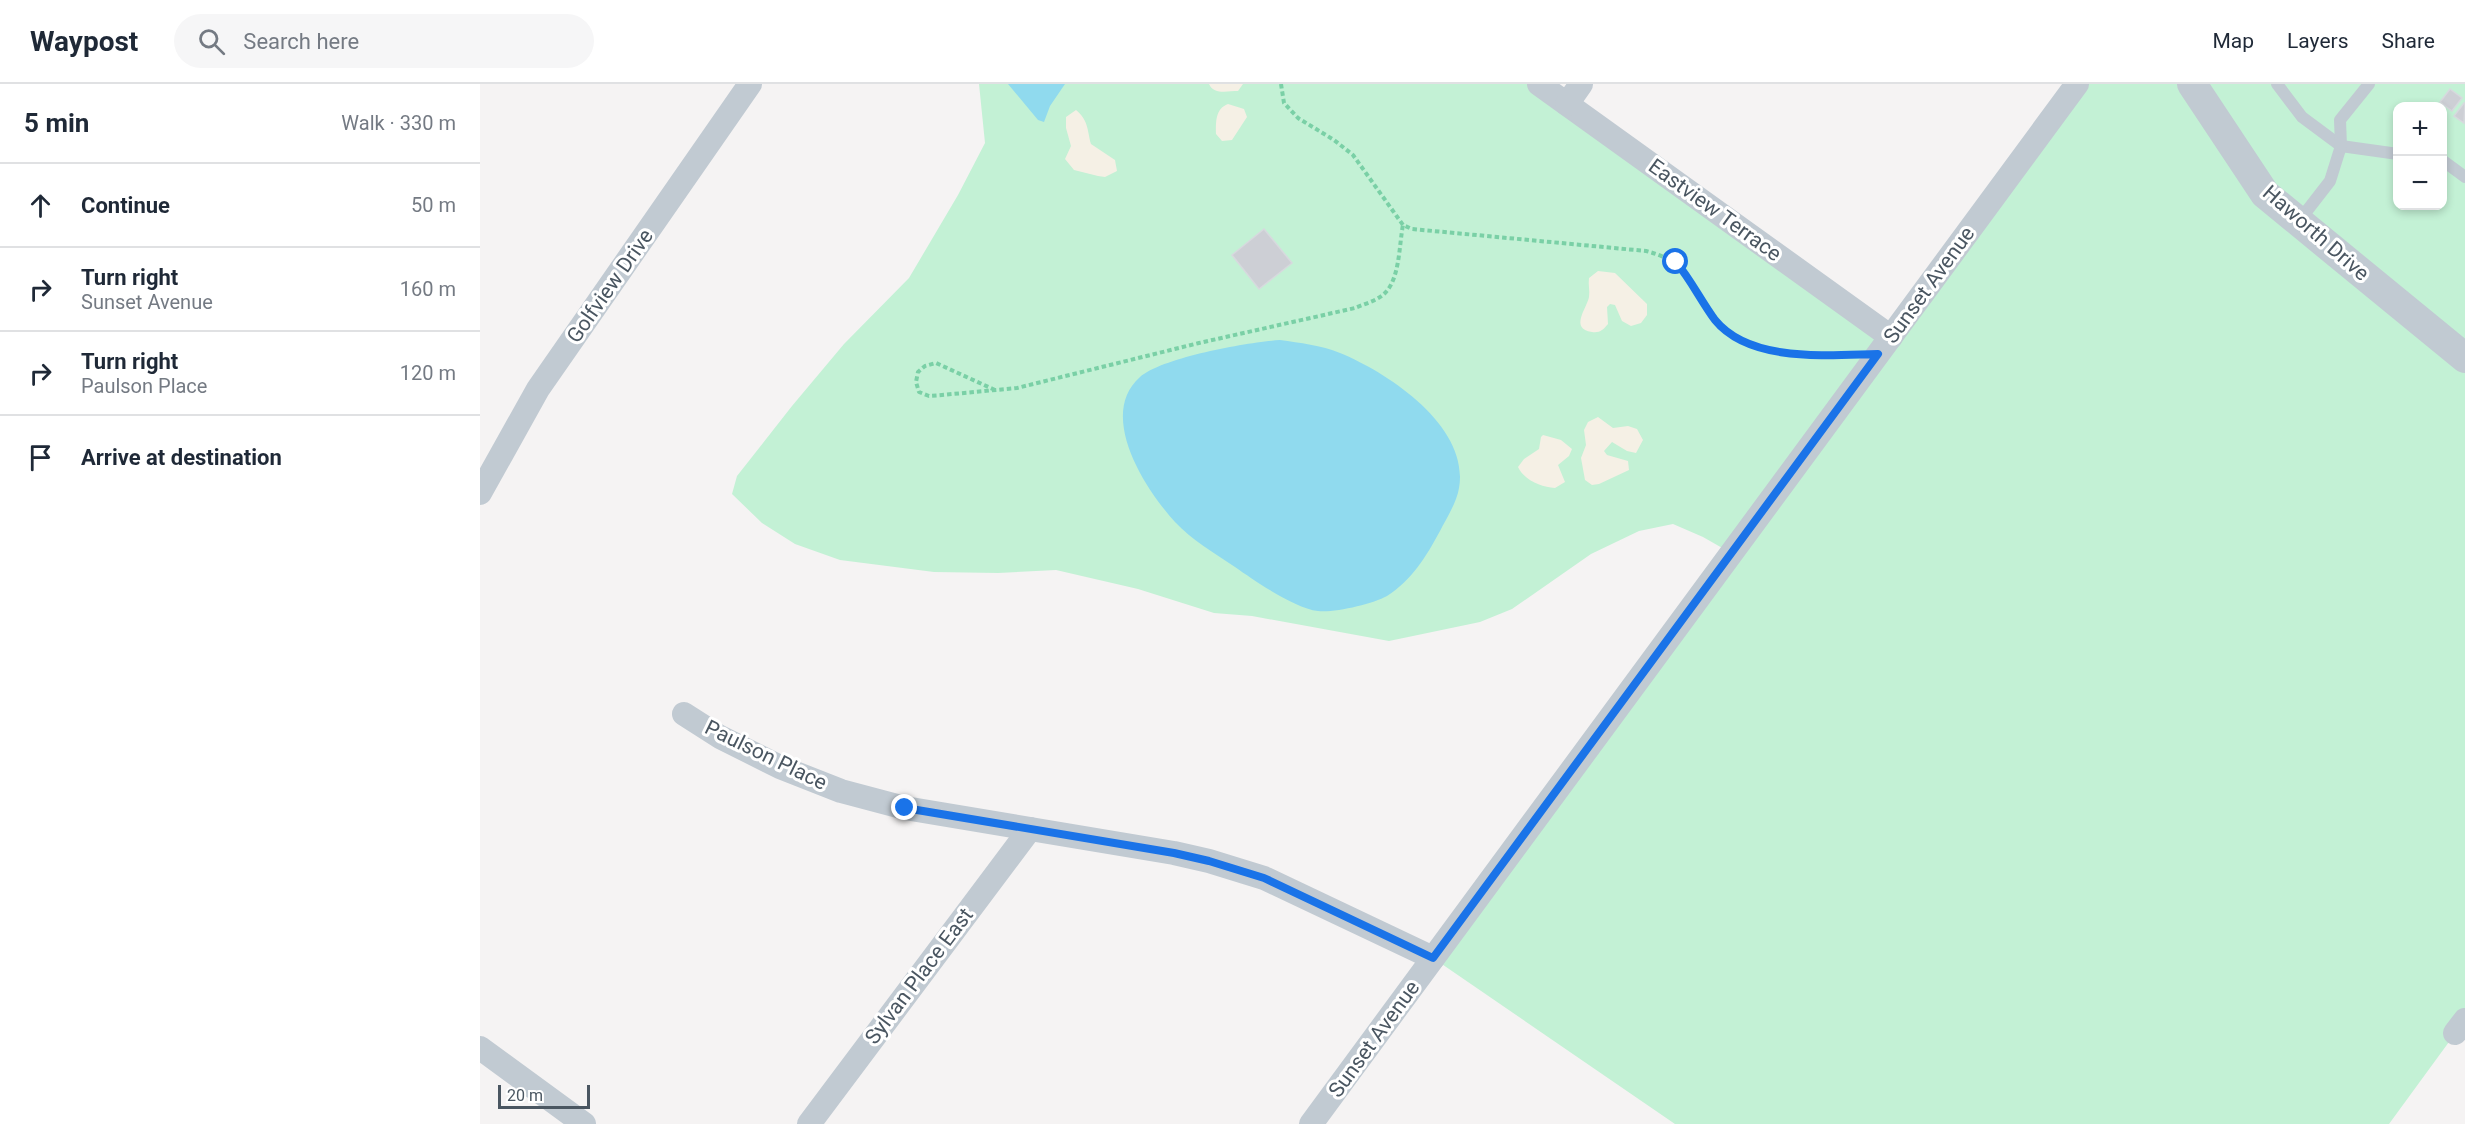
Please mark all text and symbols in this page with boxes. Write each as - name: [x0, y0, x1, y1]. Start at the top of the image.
- search box: [174, 14, 594, 68]
- text: Waypost: [30, 25, 138, 58]
- icon: search: [195, 25, 228, 58]
- text: Search here: [243, 29, 359, 54]
- text: Map: [2212, 29, 2254, 53]
- text: Layers: [2287, 29, 2348, 53]
- text: Share: [2381, 29, 2435, 53]
- map controls: [2393, 102, 2447, 210]
- button: +: [2393, 102, 2447, 156]
- text: 5 min: [24, 108, 89, 138]
- text: Walk · 330 m: [341, 111, 456, 135]
- street label: Eastview Terrace: [1644, 154, 1786, 266]
- button: −: [2393, 156, 2447, 210]
- street label: Haworth Drive: [2258, 180, 2374, 286]
- icon: ahead: [24, 189, 57, 222]
- text: Continue: [81, 193, 170, 218]
- text: 50 m: [411, 193, 456, 217]
- street label: Sunset Avenue: [1879, 222, 1979, 348]
- street label: Golfview Drive: [562, 225, 658, 347]
- route start: [1662, 248, 1688, 274]
- text: Turn right: [81, 265, 178, 290]
- icon: right: [24, 273, 57, 306]
- text: 160 m: [400, 277, 456, 301]
- text: Sunset Avenue: [81, 290, 213, 314]
- text: Turn right: [81, 349, 178, 374]
- icon: right: [24, 357, 57, 390]
- text: 120 m: [400, 361, 456, 385]
- text: Paulson Place: [81, 374, 207, 398]
- icon: arrive: [24, 441, 57, 474]
- text: Arrive at destination: [81, 445, 282, 470]
- street label: Paulson Place: [701, 715, 831, 795]
- route end: [891, 794, 917, 820]
- street label: Sylvan Place East: [860, 903, 978, 1049]
- street label: Sunset Avenue: [1324, 976, 1424, 1102]
- scale bar: [498, 1082, 590, 1110]
- text: 20 m: [507, 1086, 543, 1105]

